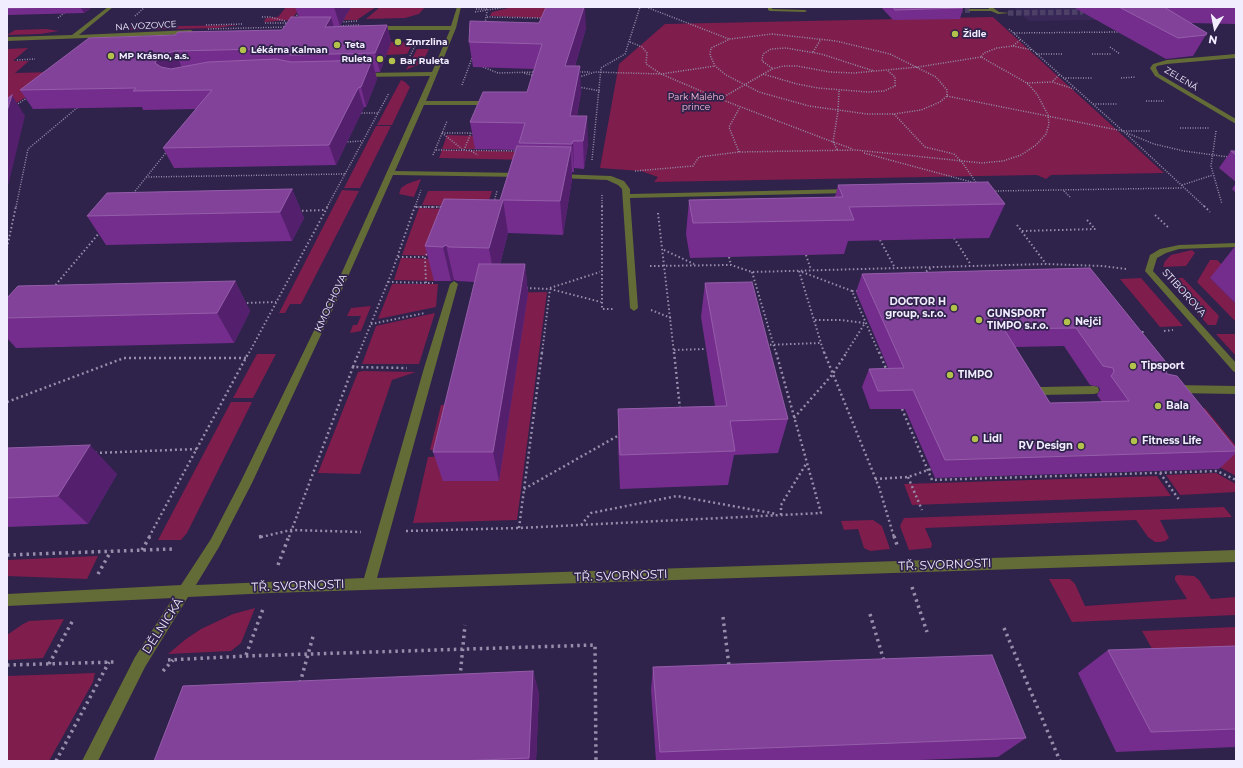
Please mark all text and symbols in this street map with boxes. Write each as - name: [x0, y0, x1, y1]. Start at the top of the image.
- north arrow: [1195, 8, 1235, 48]
- street label: NA VOZOVCE: [115, 19, 177, 33]
- marker: Židle: [950, 29, 960, 39]
- place label: Židle: [963, 29, 986, 39]
- text: N: [1207, 32, 1219, 47]
- marker: Zmrzlina: [393, 37, 403, 47]
- place label: Zmrzlina: [406, 37, 447, 47]
- marker: Teta: [332, 40, 342, 50]
- place label: Teta: [345, 40, 365, 50]
- marker: Lékárna Kalman: [238, 45, 248, 55]
- place label: Lékárna Kalman: [251, 45, 328, 55]
- marker: MP Krásno, a.s.: [106, 51, 116, 61]
- place label: MP Krásno, a.s.: [119, 51, 189, 61]
- place label: Ruleta: [342, 54, 372, 64]
- marker: Ruleta: [375, 54, 385, 64]
- marker: Bar Ruleta: [387, 56, 397, 66]
- place label: Bar Ruleta: [400, 56, 449, 66]
- street label: ZELENÁ: [1162, 65, 1200, 93]
- park label: Park Malého prince: [668, 92, 724, 113]
- street label: STIBOROVA: [1159, 267, 1209, 319]
- street label: KMOCHOVA: [312, 272, 350, 334]
- place label: DOCTOR H group, s.r.o.: [885, 296, 946, 320]
- marker: DOCTOR H group, s.r.o.: [949, 303, 959, 313]
- place label: GUNSPORT TIMPO s.r.o.: [987, 308, 1048, 332]
- marker: GUNSPORT TIMPO s.r.o.: [974, 315, 984, 325]
- place label: Nejči: [1075, 316, 1101, 328]
- marker: Nejči: [1062, 317, 1072, 327]
- place label: Tipsport: [1141, 360, 1185, 372]
- marker: Tipsport: [1128, 361, 1138, 371]
- place label: TIMPO: [958, 369, 993, 381]
- marker: TIMPO: [945, 370, 955, 380]
- place label: Bala: [1166, 400, 1189, 412]
- marker: Bala: [1153, 401, 1163, 411]
- place label: Lidl: [983, 433, 1002, 445]
- marker: Lidl: [970, 434, 980, 444]
- place label: Fitness Life: [1142, 435, 1202, 447]
- marker: Fitness Life: [1129, 436, 1139, 446]
- place label: RV Design: [1019, 440, 1073, 452]
- marker: RV Design: [1076, 441, 1086, 451]
- street label: TŘ. SVORNOSTI: [898, 556, 992, 574]
- street label: TŘ. SVORNOSTI: [574, 567, 668, 585]
- street label: TŘ. SVORNOSTI: [251, 577, 345, 595]
- street label: DĚLNICKÁ: [140, 595, 186, 657]

